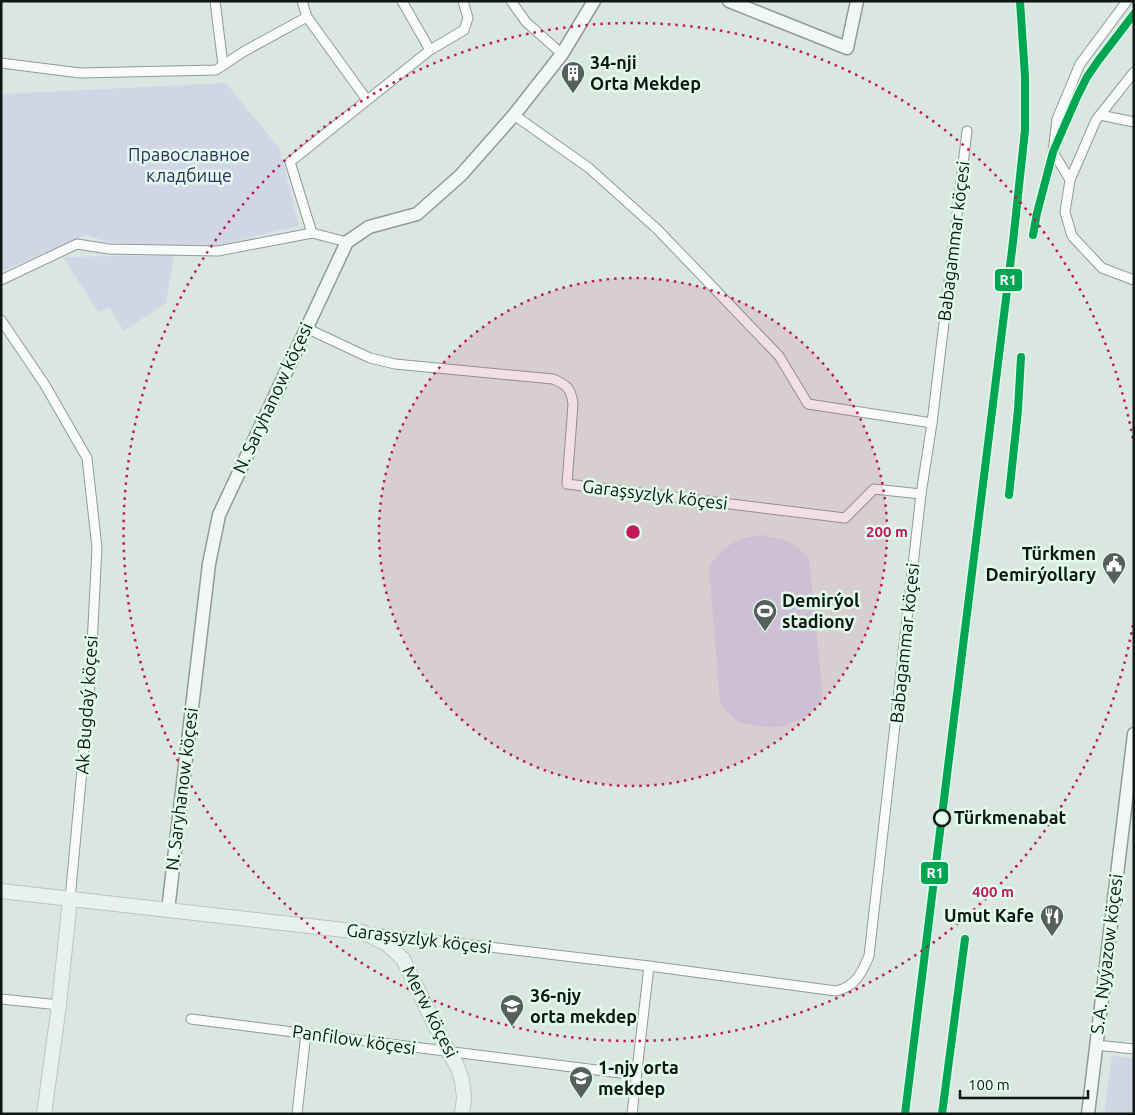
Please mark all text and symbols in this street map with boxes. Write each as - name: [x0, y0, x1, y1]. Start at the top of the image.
- place label: 34-nji Orta Mekdep: [590, 52, 701, 93]
- building icon: 34-nji Orta Mekdep: [560, 60, 586, 94]
- park label: Православное кладбище: [128, 144, 250, 185]
- street label: Babagammar köçesi: [933, 160, 973, 322]
- line badge: R1: [994, 268, 1023, 292]
- text: R1: [999, 272, 1017, 288]
- street label: N. Saryhanow köçesi: [228, 319, 316, 476]
- street label: Garaşsyzlyk köçesi: [581, 475, 729, 513]
- centre of rings: [624, 523, 642, 541]
- text: 200 m: [866, 523, 908, 540]
- place label: Türkmen Demirýollary: [986, 543, 1096, 584]
- public building icon: Türkmen Demirýollary: [1101, 551, 1127, 585]
- street label: Babagammar köçesi: [886, 562, 922, 724]
- place label: Demirýol stadiony: [782, 590, 860, 631]
- sports icon: Demirýol stadiony: [752, 598, 778, 632]
- street label: Ak Bugdaý köçesi: [71, 635, 101, 775]
- street label: N. Saryhanow köçesi: [161, 706, 201, 872]
- place label: Türkmenabat: [954, 807, 1067, 827]
- marker: Türkmenabat: [933, 809, 951, 827]
- line badge: R1: [920, 861, 949, 885]
- text: R1: [926, 865, 944, 881]
- street label: S.A. Nyýazow köçesi: [1086, 873, 1126, 1035]
- text: 400 m: [972, 883, 1014, 900]
- restaurant icon: Umut Kafe: [1039, 903, 1065, 937]
- place label: Umut Kafe: [944, 905, 1034, 925]
- street label: Garaşsyzlyk köçesi: [345, 919, 493, 957]
- street label: Merw köçesi: [399, 962, 463, 1061]
- place label: 36-njy orta mekdep: [530, 985, 637, 1026]
- school or university icon: 36-njy orta mekdep: [499, 993, 525, 1027]
- street label: Panfilow köçesi: [291, 1020, 417, 1058]
- place label: 1-njy orta mekdep: [598, 1057, 679, 1098]
- school or university icon: 1-njy orta mekdep: [568, 1065, 594, 1099]
- scale bar: [960, 1068, 1088, 1100]
- text: 100 m: [968, 1076, 1010, 1093]

